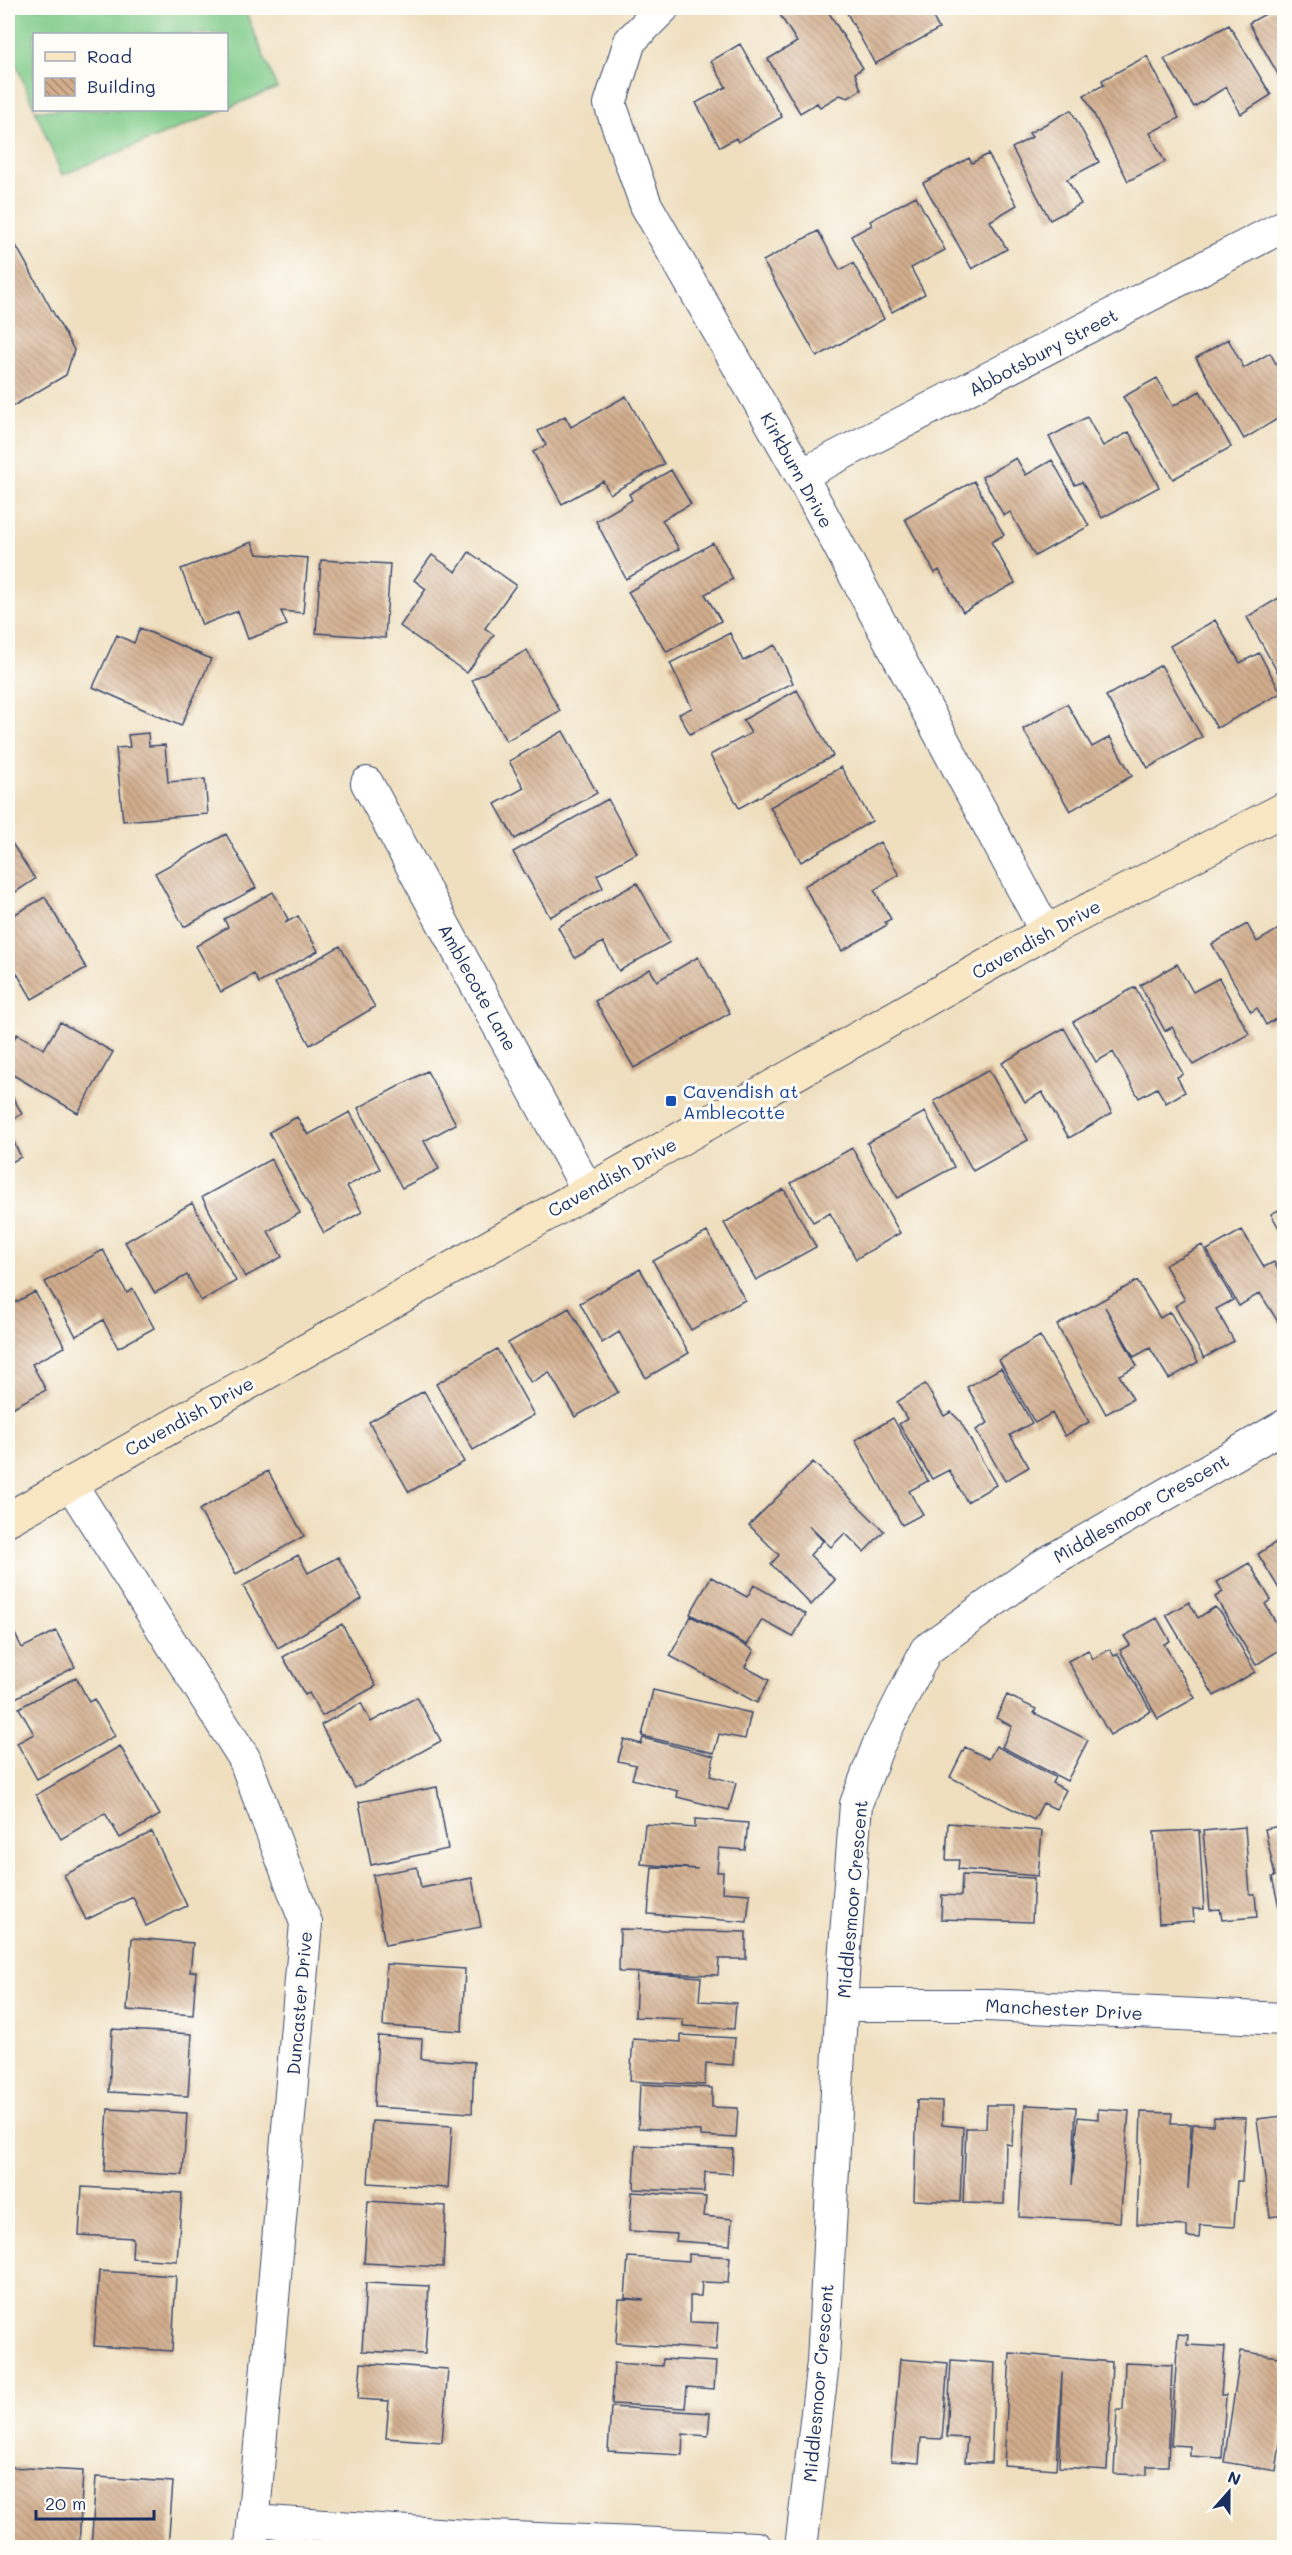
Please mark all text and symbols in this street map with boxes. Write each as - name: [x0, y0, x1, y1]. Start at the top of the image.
- legend: [33, 33, 228, 111]
- text: Road: [87, 44, 132, 68]
- text: Building: [87, 74, 155, 98]
- street label: Abbotsbury Street: [964, 303, 1122, 401]
- street label: Kirkburn Drive: [755, 408, 839, 532]
- street label: Cavendish Drive: [967, 894, 1105, 984]
- street label: Amblecote Lane: [433, 919, 523, 1055]
- place label: Cavendish at Amblecotte: [683, 1079, 798, 1124]
- marker: Cavendish at Amblecotte: [664, 1094, 678, 1108]
- street label: Cavendish Drive: [543, 1132, 681, 1222]
- street label: Cavendish Drive: [120, 1371, 258, 1461]
- street label: Middlesmoor Crescent: [1049, 1448, 1233, 1568]
- street label: Middlesmoor Crescent: [831, 1799, 873, 1999]
- street label: Duncaster Drive: [281, 1930, 317, 2076]
- street label: Manchester Drive: [985, 1993, 1143, 2025]
- street label: Middlesmoor Crescent: [797, 2283, 839, 2483]
- north arrow: [1199, 2462, 1259, 2522]
- text: N: [1225, 2466, 1244, 2490]
- scale bar: [36, 2483, 154, 2521]
- text: 20 m: [45, 2491, 86, 2515]

